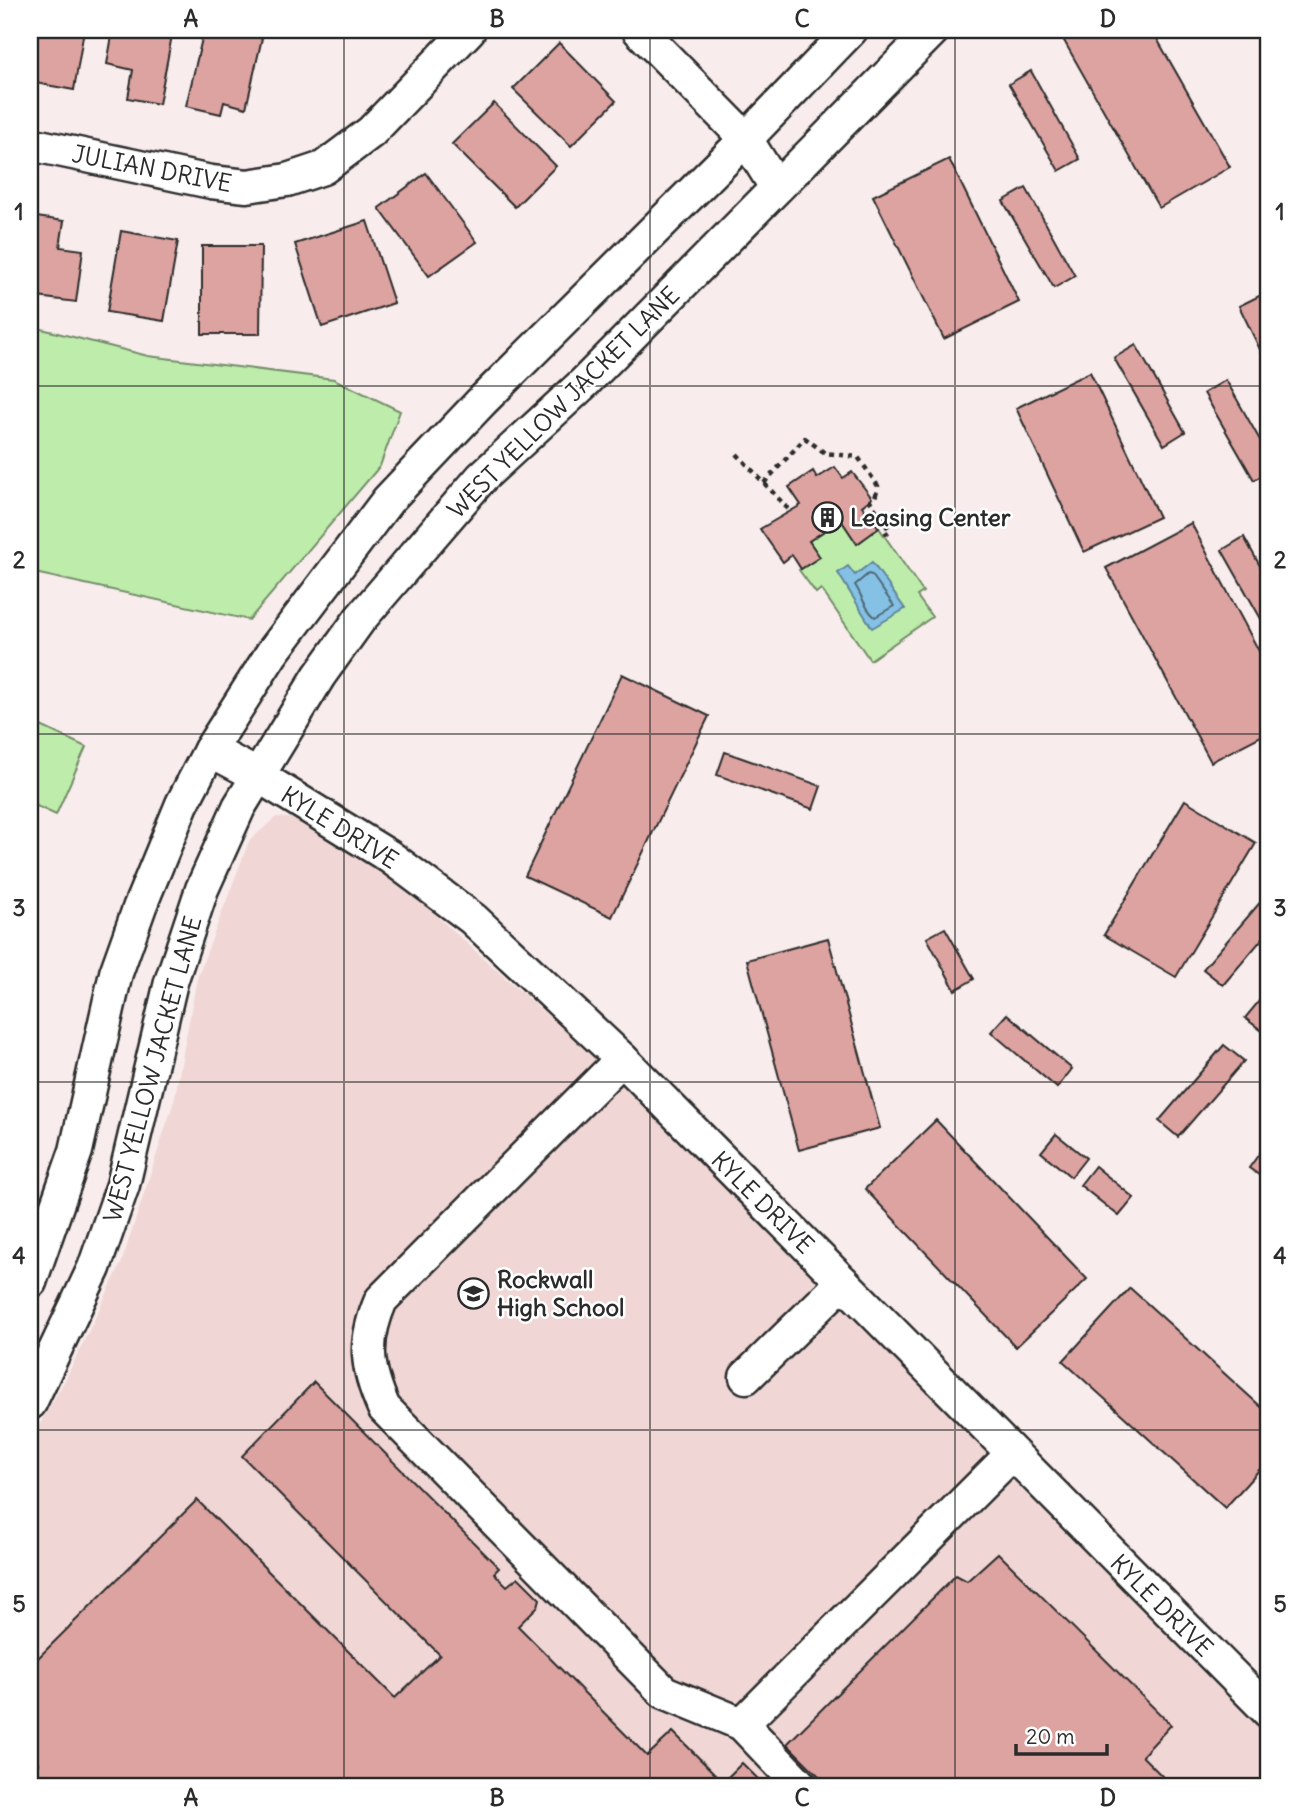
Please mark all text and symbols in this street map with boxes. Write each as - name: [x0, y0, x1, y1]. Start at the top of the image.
- text: A: [184, 4, 199, 33]
- text: B: [489, 4, 505, 33]
- text: C: [794, 4, 810, 33]
- text: D: [1100, 4, 1116, 33]
- street label: JULIAN DRIVE: [70, 138, 234, 198]
- text: 1: [14, 197, 24, 226]
- text: 1: [1275, 197, 1285, 226]
- street label: WEST YELLOW JACKET LANE: [441, 280, 685, 524]
- building icon: Leasing Center: [810, 500, 844, 534]
- place label: Leasing Center: [850, 502, 1011, 532]
- text: 2: [13, 545, 26, 574]
- text: 2: [1274, 545, 1287, 574]
- street label: KYLE DRIVE: [276, 779, 404, 875]
- text: 3: [12, 893, 26, 922]
- text: 3: [1273, 893, 1287, 922]
- street label: WEST YELLOW JACKET LANE: [97, 913, 207, 1225]
- street label: KYLE DRIVE: [705, 1144, 821, 1260]
- text: 4: [12, 1241, 26, 1270]
- text: 4: [1273, 1241, 1287, 1270]
- place label: Rockwall High School: [497, 1264, 624, 1322]
- school or university icon: Rockwall High School: [457, 1276, 491, 1310]
- street label: KYLE DRIVE: [1104, 1547, 1220, 1663]
- text: 5: [12, 1589, 26, 1618]
- text: 5: [1273, 1589, 1287, 1618]
- scale bar: [1016, 1712, 1106, 1756]
- text: 20 m: [1026, 1723, 1075, 1750]
- text: A: [184, 1783, 199, 1812]
- text: B: [489, 1783, 505, 1812]
- text: C: [794, 1783, 810, 1812]
- text: D: [1100, 1783, 1116, 1812]

